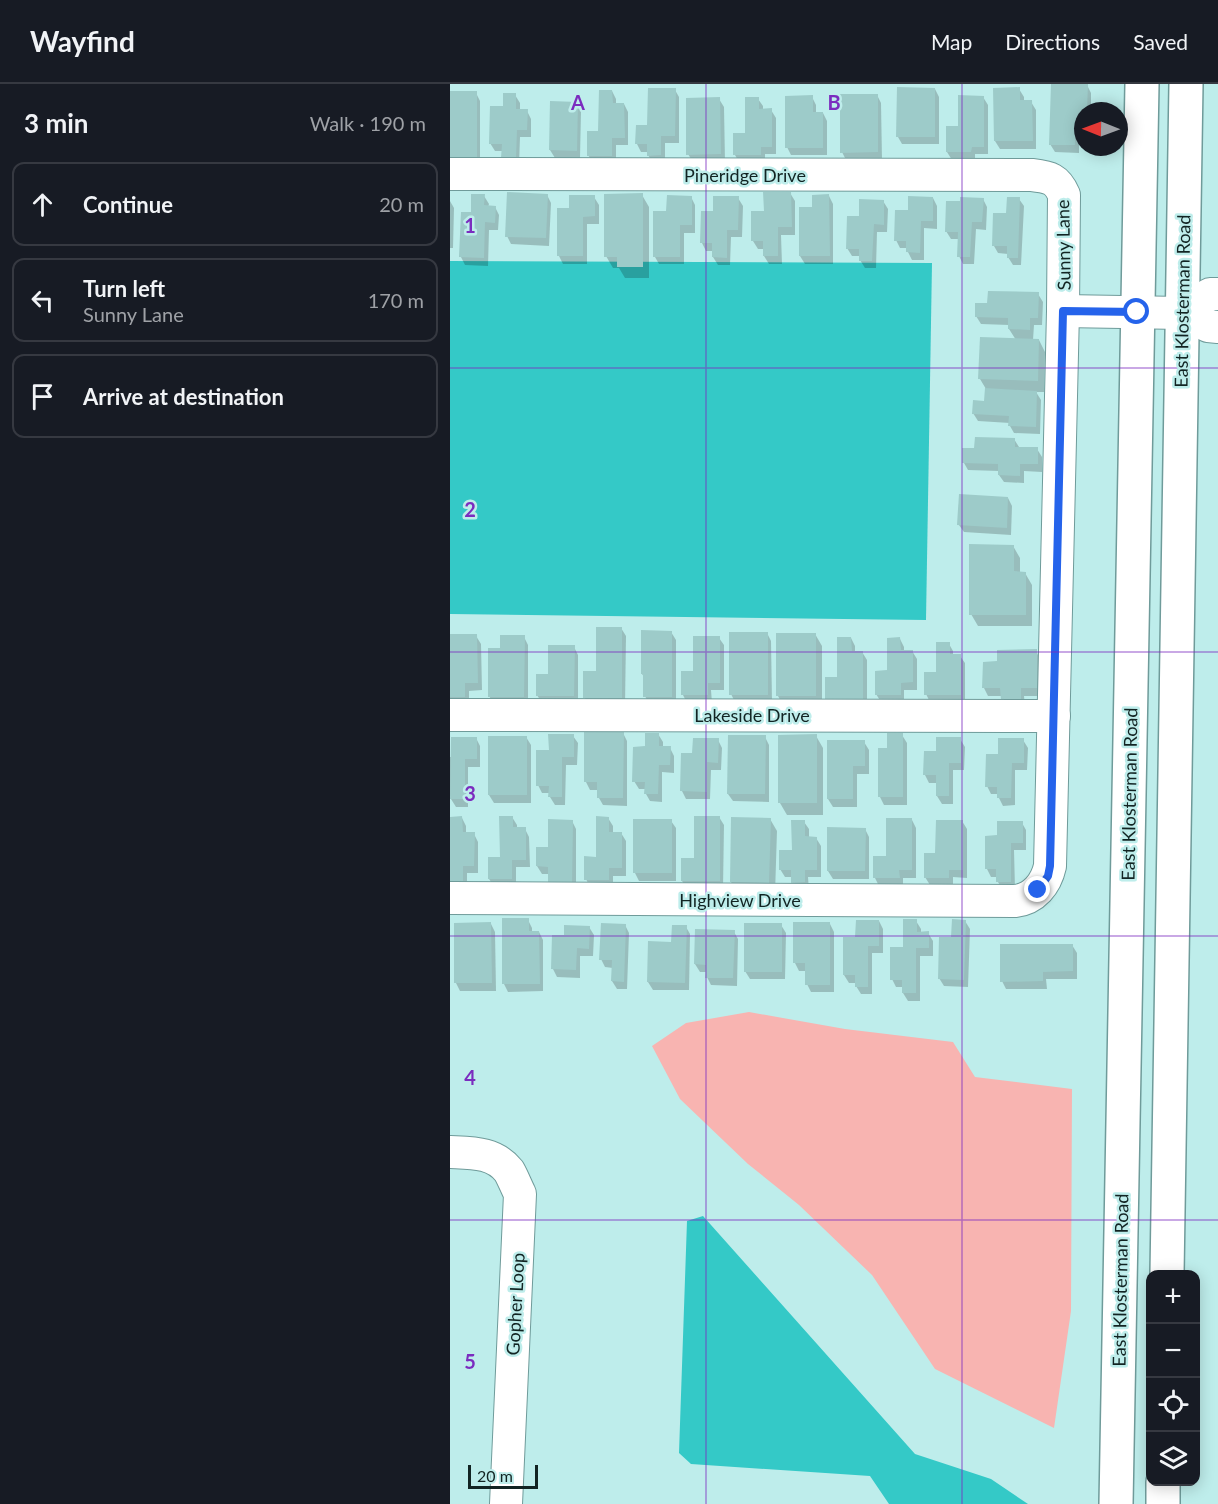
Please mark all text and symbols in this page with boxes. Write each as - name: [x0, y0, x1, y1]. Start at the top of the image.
- text: Wayfind: [30, 24, 135, 58]
- text: Map: [931, 29, 972, 54]
- text: Directions: [1005, 29, 1100, 54]
- text: Saved: [1133, 29, 1188, 54]
- text: A: [570, 90, 585, 114]
- text: B: [827, 90, 841, 114]
- north arrow: [1074, 102, 1128, 156]
- text: 3 min: [24, 107, 88, 139]
- text: Walk · 190 m: [310, 111, 426, 135]
- street label: Pineridge Drive: [684, 164, 806, 186]
- icon: ahead: [26, 188, 59, 221]
- text: Continue: [83, 191, 173, 218]
- text: 20 m: [379, 192, 424, 216]
- street label: Sunny Lane: [1051, 199, 1075, 291]
- text: 1: [464, 213, 476, 237]
- street label: East Klosterman Road: [1169, 214, 1195, 388]
- text: Turn left: [83, 275, 165, 302]
- icon: left: [26, 284, 59, 317]
- text: 170 m: [368, 288, 424, 312]
- route start: [1123, 298, 1149, 324]
- text: Sunny Lane: [83, 302, 184, 326]
- icon: arrive: [26, 380, 59, 413]
- text: Arrive at destination: [83, 383, 284, 410]
- text: 2: [464, 497, 476, 521]
- street label: Lakeside Drive: [694, 704, 810, 726]
- street label: East Klosterman Road: [1116, 707, 1142, 881]
- text: 3: [464, 781, 476, 805]
- route end: [1024, 876, 1050, 902]
- street label: Highview Drive: [679, 889, 801, 911]
- text: 4: [464, 1065, 476, 1089]
- street label: East Klosterman Road: [1107, 1193, 1133, 1367]
- street label: Gopher Loop: [501, 1252, 529, 1356]
- map controls: [1146, 1270, 1200, 1486]
- button: +: [1146, 1270, 1200, 1324]
- button: −: [1146, 1324, 1200, 1378]
- text: 5: [464, 1349, 476, 1373]
- button: locate: [1146, 1378, 1200, 1432]
- button: layers: [1146, 1432, 1200, 1486]
- scale bar: [468, 1462, 538, 1490]
- text: 20 m: [477, 1466, 513, 1485]

